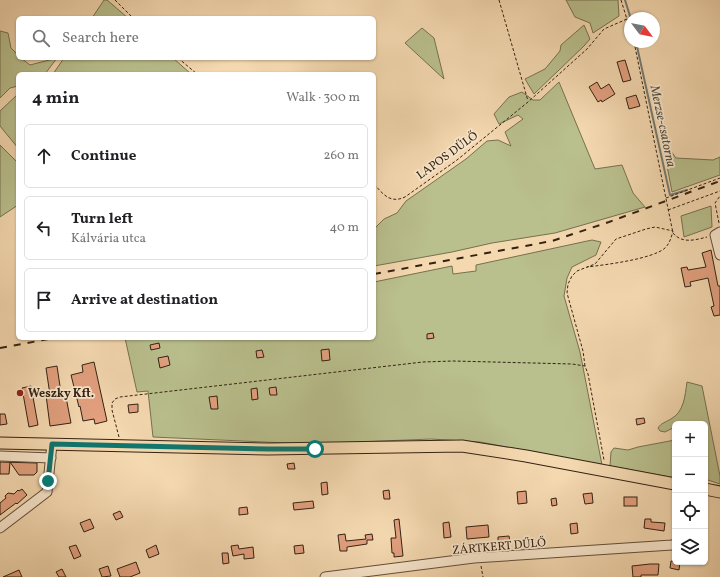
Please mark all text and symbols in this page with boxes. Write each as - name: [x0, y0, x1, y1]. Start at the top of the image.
- north arrow: [624, 12, 660, 48]
- search box: [16, 16, 376, 60]
- icon: search: [30, 27, 52, 49]
- text: Search here: [62, 28, 139, 49]
- water label: Merzse-csatorna: [644, 83, 680, 169]
- text: 4 min: [32, 87, 79, 110]
- text: Walk · 300 m: [286, 89, 360, 107]
- street label: LAPOS DŰLŐ: [413, 127, 482, 184]
- icon: ahead: [33, 145, 55, 167]
- text: Continue: [71, 146, 136, 167]
- text: 260 m: [324, 147, 359, 165]
- text: Turn left: [71, 209, 133, 230]
- icon: left: [33, 217, 55, 239]
- text: 40 m: [330, 219, 359, 237]
- text: Kálvária utca: [71, 230, 146, 248]
- icon: arrive: [33, 289, 55, 311]
- text: Arrive at destination: [71, 290, 218, 311]
- place label: Weszky Kft.: [28, 386, 94, 402]
- marker: Weszky Kft.: [15, 388, 25, 398]
- map controls: [672, 421, 708, 565]
- button: +: [672, 421, 708, 457]
- route start: [306, 440, 324, 458]
- button: −: [672, 457, 708, 493]
- route end: [39, 472, 57, 490]
- button: locate: [672, 493, 708, 529]
- button: layers: [672, 529, 708, 565]
- street label: ZÁRTKERT DŰLŐ: [451, 534, 547, 559]

